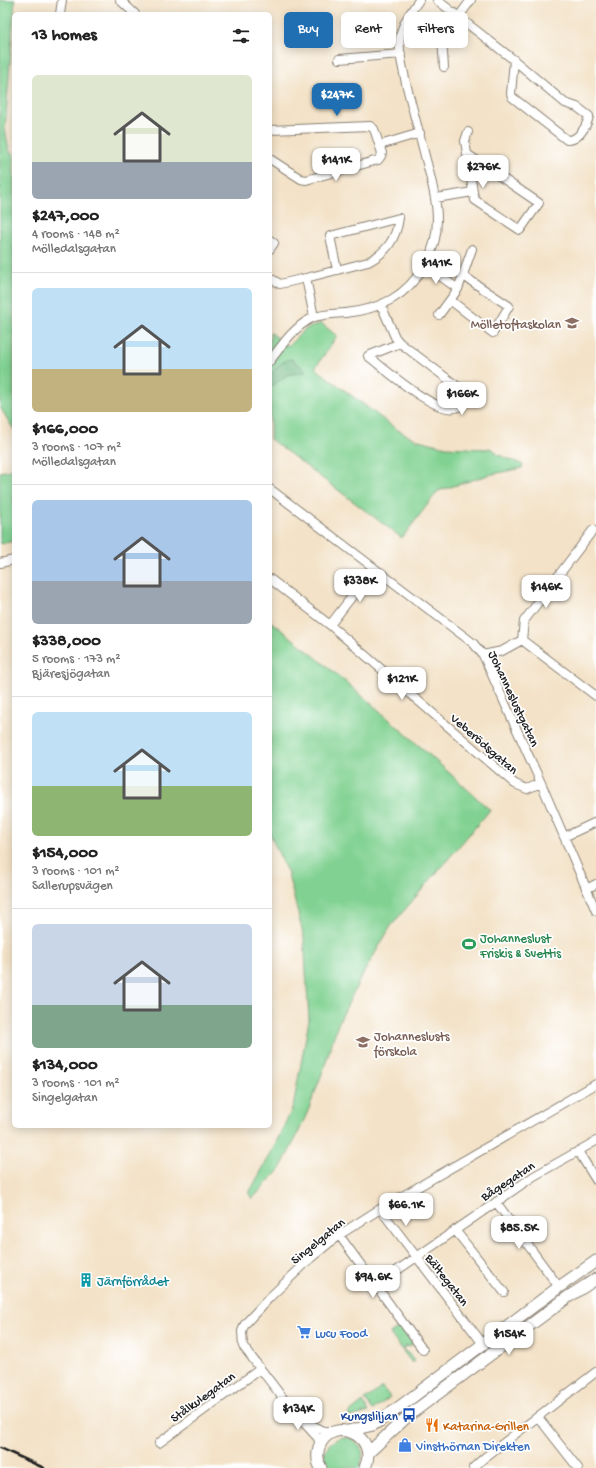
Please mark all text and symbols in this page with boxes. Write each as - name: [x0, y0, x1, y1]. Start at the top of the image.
- chip: Buy: [284, 12, 333, 48]
- chip: Rent: [341, 12, 396, 48]
- chip: Filters: [404, 12, 468, 48]
- icon: filters: [230, 25, 252, 47]
- text: 13 homes: [32, 26, 97, 46]
- pin: $247K: [309, 83, 365, 117]
- text: $247K: [321, 88, 353, 103]
- icon: home: [106, 101, 178, 173]
- pin: $141K: [308, 148, 364, 182]
- text: $141K: [321, 153, 351, 168]
- pin: $276K: [455, 155, 511, 189]
- text: $276K: [467, 160, 499, 175]
- text: $247,000: [32, 207, 99, 227]
- text: 4 rooms · 148 m²: [32, 227, 120, 242]
- text: Mölledalsgatan: [32, 242, 116, 257]
- pin: $141K: [408, 251, 464, 285]
- text: $141K: [421, 256, 451, 271]
- icon: home: [106, 314, 178, 386]
- school or university icon: Mölletoftaskolan: [564, 315, 580, 331]
- place label: Mölletoftaskolan: [471, 318, 562, 333]
- pin: $166K: [434, 382, 490, 416]
- text: $166K: [446, 387, 478, 402]
- text: $166,000: [32, 420, 98, 440]
- text: 3 rooms · 107 m²: [32, 440, 121, 455]
- text: Mölledalsgatan: [32, 455, 116, 470]
- icon: home: [106, 526, 178, 598]
- pin: $338K: [332, 569, 388, 603]
- text: $338K: [343, 574, 377, 589]
- pin: $146K: [518, 575, 574, 609]
- text: $146K: [531, 580, 562, 595]
- text: $338,000: [32, 632, 101, 652]
- street label: Johanneslustgatan: [484, 649, 542, 750]
- text: 5 rooms · 173 m²: [32, 652, 120, 667]
- text: Bjäresjögatan: [32, 667, 110, 682]
- pin: $121K: [374, 667, 430, 701]
- text: $121K: [387, 672, 417, 687]
- street label: Veberödsgatan: [446, 711, 521, 779]
- icon: home: [106, 738, 178, 810]
- text: $154,000: [32, 844, 98, 864]
- text: 3 rooms · 101 m²: [32, 864, 120, 879]
- text: Sallerupsvägen: [32, 879, 113, 894]
- place label: Johanneslust Friskis & Svettis: [479, 932, 562, 962]
- sports icon: Johanneslust Friskis & Svettis: [461, 936, 477, 952]
- icon: home: [106, 950, 178, 1022]
- place label: Johanneslusts förskola: [373, 1030, 451, 1060]
- school or university icon: Johanneslusts förskola: [355, 1034, 371, 1050]
- text: $134,000: [32, 1056, 98, 1076]
- text: 3 rooms · 101 m²: [32, 1076, 120, 1091]
- text: Singelgatan: [32, 1091, 97, 1106]
- street label: Bågegatan: [478, 1159, 539, 1206]
- pin: $66.1K: [373, 1193, 439, 1227]
- text: $66.1K: [388, 1198, 424, 1213]
- street label: Singelgatan: [288, 1215, 349, 1268]
- pin: $85.5K: [486, 1216, 552, 1250]
- text: $85.5K: [500, 1221, 538, 1236]
- street label: Bältegatan: [420, 1251, 472, 1310]
- pin: $94.6K: [340, 1265, 406, 1299]
- text: $94.6K: [355, 1270, 391, 1285]
- building icon: Järnförrådet: [78, 1272, 94, 1288]
- place label: Järnförrådet: [97, 1275, 170, 1290]
- pin: $154K: [481, 1322, 537, 1356]
- supermarket icon: Lucu Food: [296, 1324, 312, 1340]
- place label: Lucu Food: [315, 1327, 369, 1342]
- text: $154K: [493, 1327, 525, 1342]
- street label: Stålkulegatan: [168, 1369, 239, 1426]
- pin: $134K: [270, 1397, 326, 1431]
- text: $134K: [282, 1402, 314, 1417]
- bus stop icon: Kungsliljan: [401, 1407, 417, 1423]
- place label: Kungsliljan: [341, 1410, 399, 1425]
- restaurant icon: Katarina-Grillen: [424, 1417, 440, 1433]
- place label: Katarina-Grillen: [443, 1420, 530, 1435]
- shop icon: Vinsthörnan Direkten: [397, 1437, 413, 1453]
- place label: Vinsthörnan Direkten: [415, 1440, 531, 1455]

